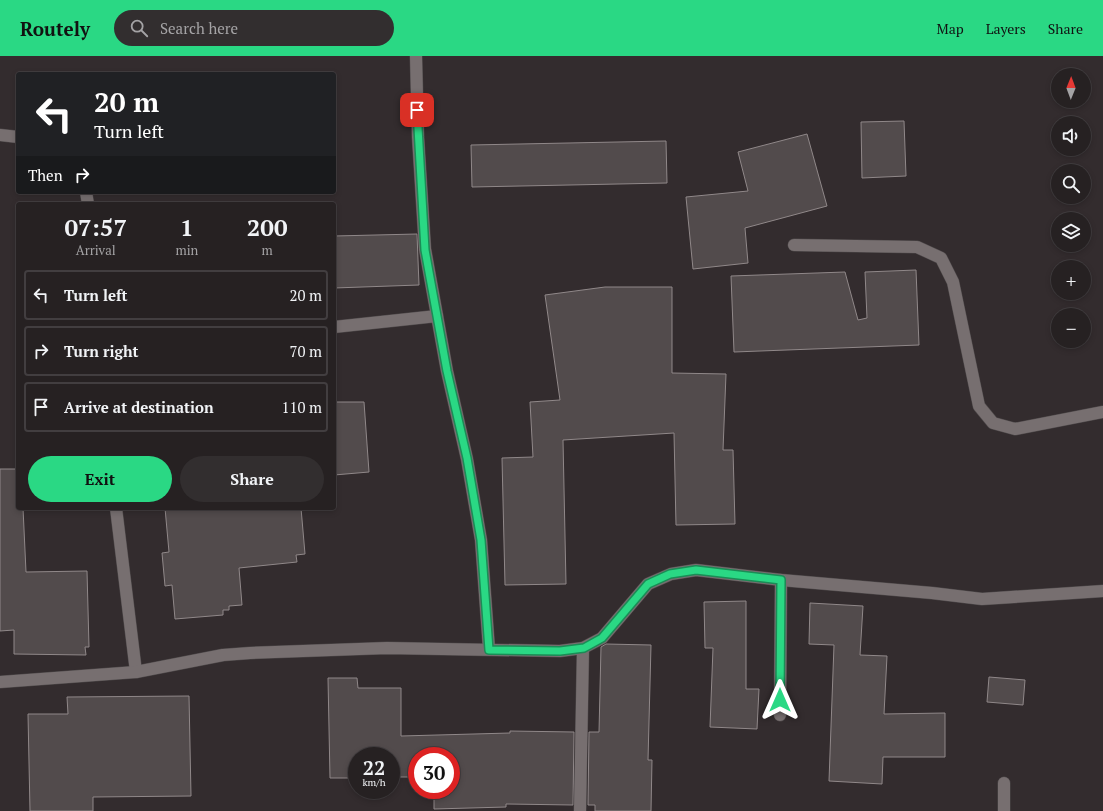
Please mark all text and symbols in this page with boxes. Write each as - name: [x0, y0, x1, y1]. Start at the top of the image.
- search box: [114, 10, 394, 46]
- text: Routely: [20, 16, 90, 41]
- icon: search: [128, 17, 150, 39]
- text: Search here: [160, 18, 238, 38]
- text: Map: [937, 19, 964, 38]
- text: Layers: [986, 19, 1026, 38]
- text: Share: [1048, 19, 1083, 38]
- north arrow: [1051, 68, 1091, 108]
- map controls: [1051, 68, 1091, 348]
- text: 20 m: [94, 83, 159, 120]
- icon: left: [28, 88, 80, 140]
- pin: [400, 93, 434, 127]
- icon: arrive: [406, 99, 428, 121]
- button: sound: [1051, 116, 1091, 156]
- text: Turn left: [94, 119, 164, 143]
- icon: right: [71, 164, 93, 186]
- button: search: [1051, 164, 1091, 204]
- text: Then: [28, 165, 63, 185]
- text: 07:57: [64, 211, 127, 243]
- text: 1: [180, 211, 194, 243]
- text: 200: [247, 211, 287, 243]
- button: layers: [1051, 212, 1091, 252]
- text: Arrival: [76, 241, 116, 259]
- text: min: [175, 241, 198, 259]
- text: m: [262, 241, 273, 259]
- button: +: [1051, 260, 1091, 300]
- icon: left: [30, 284, 52, 306]
- text: Turn left: [64, 285, 128, 305]
- text: 20 m: [289, 285, 322, 305]
- button: −: [1051, 308, 1091, 348]
- icon: right: [30, 340, 52, 362]
- text: Turn right: [64, 341, 139, 361]
- text: 70 m: [289, 341, 322, 361]
- icon: arrive: [30, 396, 52, 418]
- text: Arrive at destination: [64, 397, 214, 417]
- text: 110 m: [281, 397, 322, 417]
- button: Exit: [28, 456, 172, 502]
- button: Share: [180, 456, 324, 502]
- position arrow: [759, 679, 801, 721]
- speed limit sign: 30: [408, 747, 460, 799]
- text: 22: [363, 754, 385, 781]
- text: km/h: [362, 776, 386, 789]

